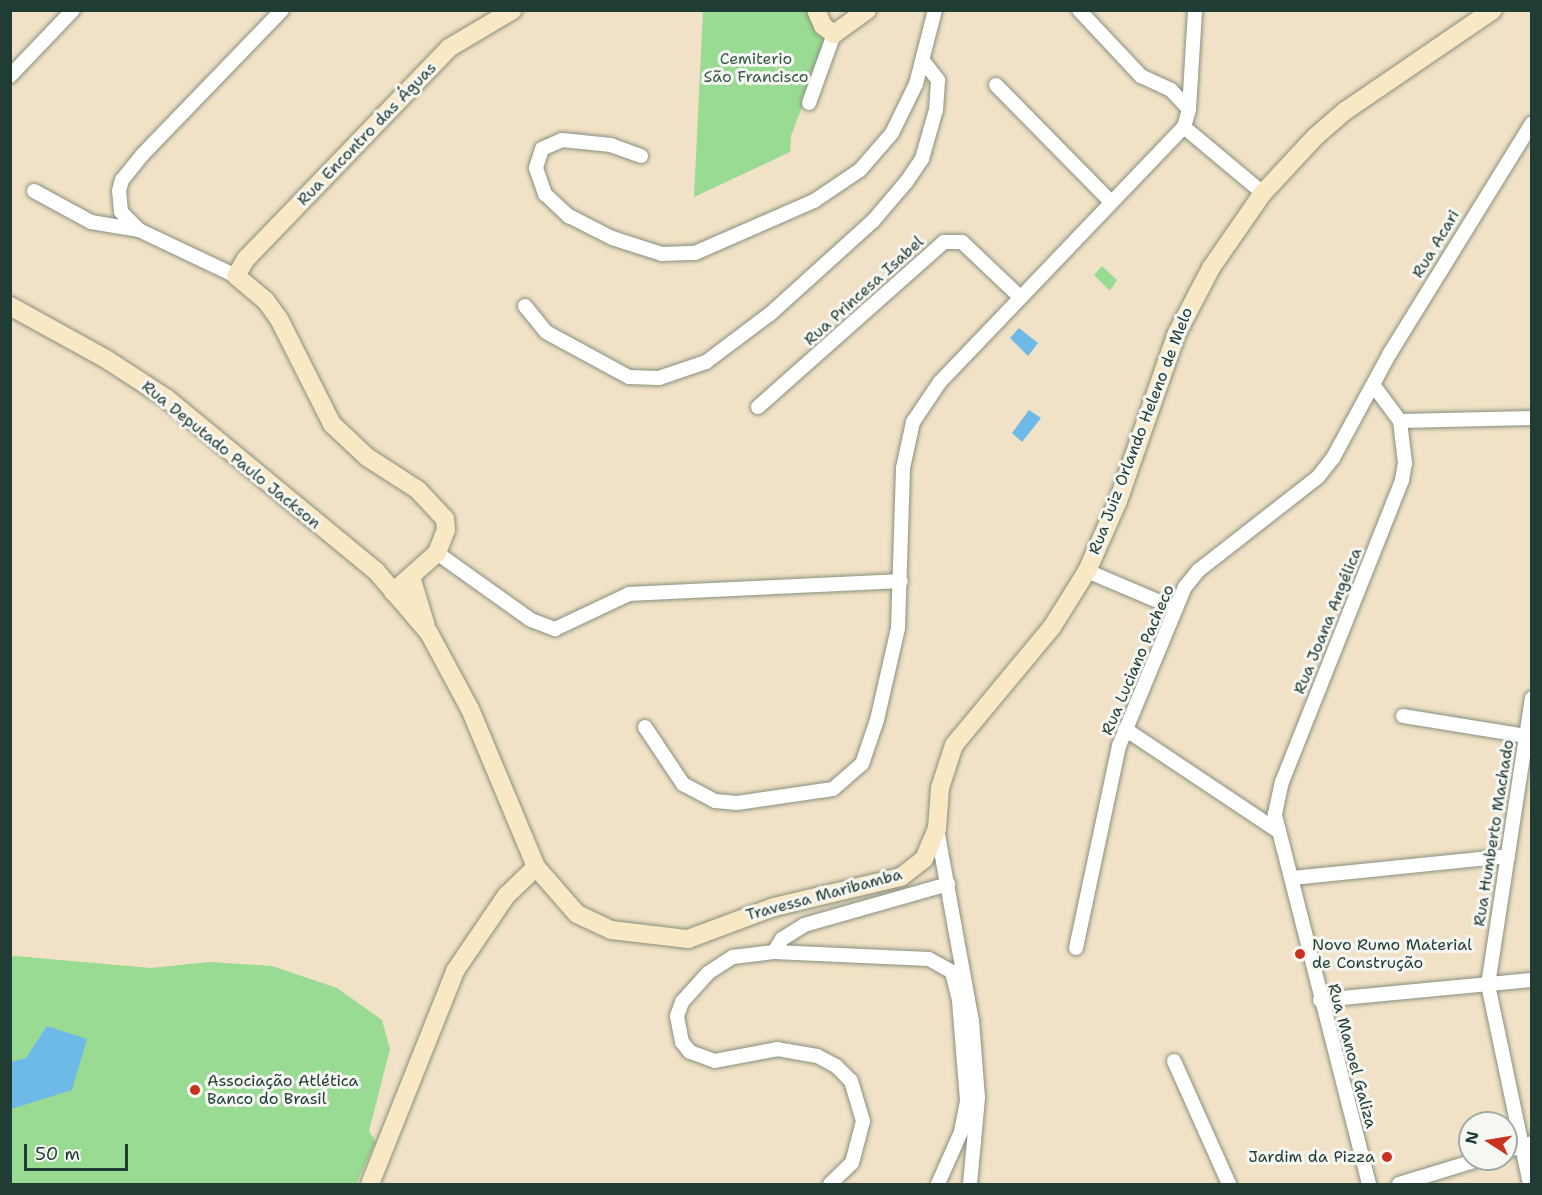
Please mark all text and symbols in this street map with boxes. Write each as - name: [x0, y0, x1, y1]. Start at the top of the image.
- park label: Cemiterio São Francisco: [703, 49, 809, 87]
- street label: Rua Encontro das Águas: [293, 58, 441, 210]
- street label: Rua Acari: [1408, 207, 1464, 281]
- street label: Rua Princesa Isabel: [800, 232, 928, 350]
- street label: Rua Juiz Orlando Heleno de Melo: [1085, 305, 1197, 557]
- street label: Rua Deputado Paulo Jackson: [138, 377, 324, 533]
- street label: Rua Joana Angélica: [1290, 545, 1366, 697]
- street label: Rua Luciano Pacheco: [1098, 582, 1178, 738]
- street label: Rua Humberto Machado: [1470, 738, 1518, 928]
- street label: Travessa Maribamba: [744, 865, 904, 925]
- place label: Novo Rumo Material de Construção: [1312, 935, 1472, 973]
- marker: Novo Rumo Material de Construção: [1293, 947, 1307, 961]
- street label: Rua Manoel Galiza: [1323, 982, 1381, 1130]
- place label: Associação Atlética Banco do Brasil: [207, 1071, 359, 1109]
- marker: Associação Atlética Banco do Brasil: [188, 1083, 202, 1097]
- north arrow: [1458, 1111, 1518, 1171]
- text: N: [1460, 1129, 1483, 1146]
- scale bar: [27, 1132, 130, 1170]
- text: 50 m: [35, 1142, 80, 1166]
- place label: Jardim da Pizza: [1248, 1147, 1375, 1167]
- marker: Jardim da Pizza: [1380, 1150, 1394, 1164]

